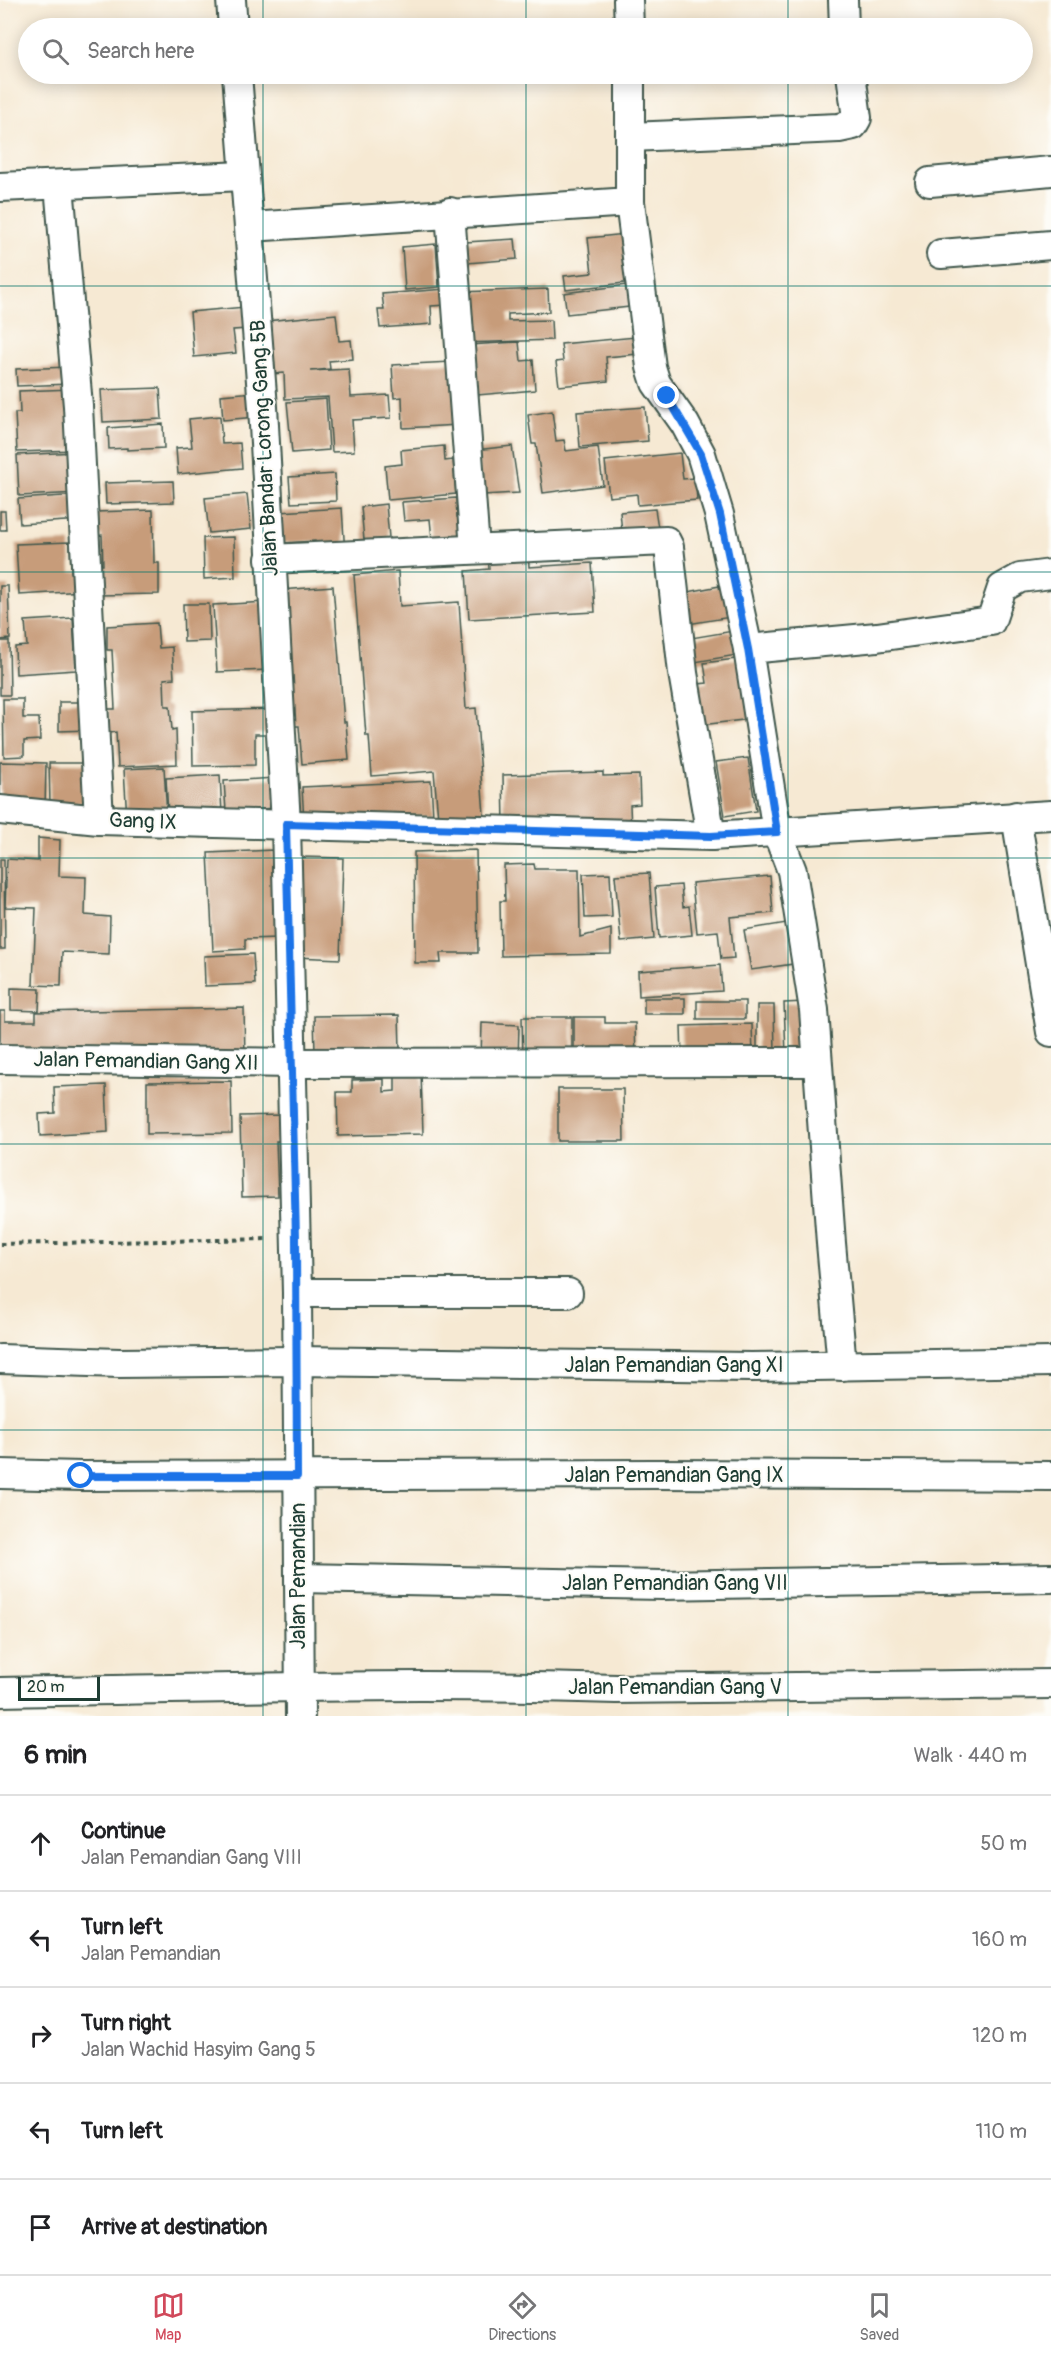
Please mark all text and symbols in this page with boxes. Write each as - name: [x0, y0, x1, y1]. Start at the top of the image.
- search box: [18, 18, 1033, 84]
- icon: search: [39, 35, 72, 68]
- text: Search here: [87, 37, 194, 65]
- street label: Jalan Bandar Lorong Gang 5B: [244, 319, 285, 577]
- route end: [653, 382, 679, 408]
- street label: Gang IX: [109, 807, 177, 836]
- street label: Jalan Pemandian Gang XII: [33, 1046, 259, 1077]
- street label: Jalan Pemandian Gang XI: [564, 1352, 784, 1379]
- route start: [67, 1462, 93, 1488]
- street label: Jalan Pemandian Gang IX: [564, 1462, 784, 1489]
- street label: Jalan Pemandian: [285, 1503, 312, 1649]
- street label: Jalan Pemandian Gang VII: [562, 1570, 788, 1597]
- scale bar: [18, 1674, 100, 1702]
- street label: Jalan Pemandian Gang V: [568, 1674, 782, 1701]
- text: 20 m: [27, 1677, 65, 1697]
- text: 6 min: [24, 1739, 87, 1771]
- text: Walk · 440 m: [913, 1743, 1027, 1768]
- text: Continue: [81, 1817, 165, 1845]
- icon: ahead: [24, 1827, 57, 1860]
- text: 50 m: [980, 1831, 1027, 1856]
- text: Jalan Pemandian Gang VIII: [81, 1845, 302, 1870]
- text: Turn left: [81, 1913, 163, 1941]
- icon: left: [24, 1923, 57, 1956]
- text: 160 m: [972, 1927, 1027, 1952]
- text: Jalan Pemandian: [81, 1941, 221, 1966]
- text: Turn right: [81, 2009, 171, 2037]
- icon: right: [24, 2019, 57, 2052]
- text: 120 m: [972, 2023, 1027, 2048]
- text: Jalan Wachid Hasyim Gang 5: [81, 2037, 316, 2062]
- icon: left: [24, 2115, 57, 2148]
- text: Turn left: [81, 2117, 163, 2145]
- text: 110 m: [976, 2119, 1027, 2144]
- icon: arrive: [24, 2211, 57, 2244]
- text: Arrive at destination: [81, 2213, 267, 2241]
- tab: Map: [152, 2289, 185, 2345]
- tab: Directions: [488, 2289, 556, 2345]
- tab: Saved: [860, 2289, 899, 2345]

